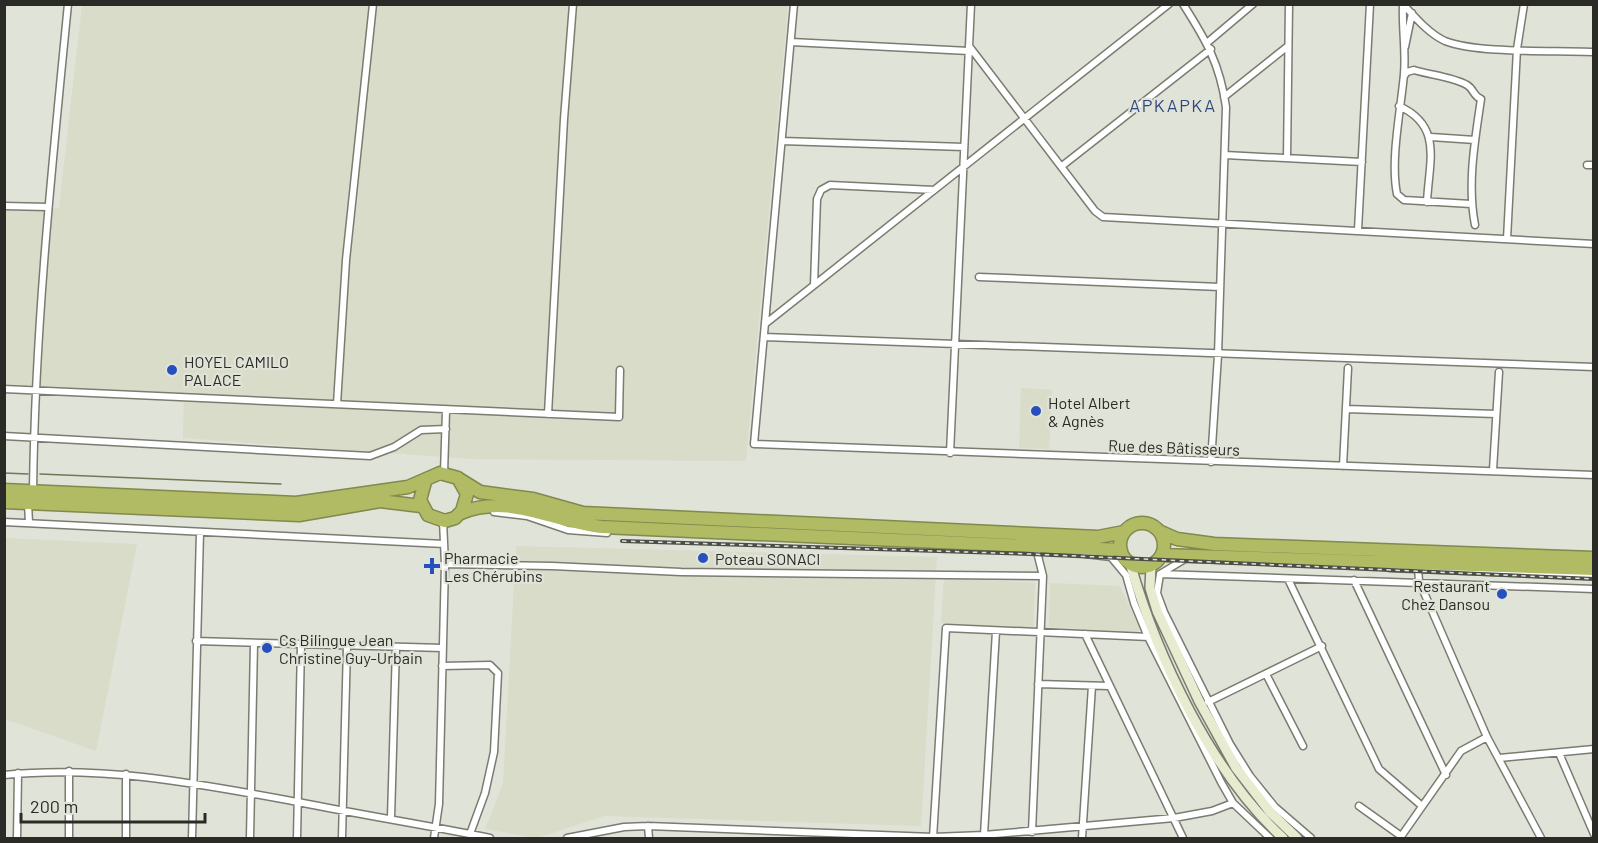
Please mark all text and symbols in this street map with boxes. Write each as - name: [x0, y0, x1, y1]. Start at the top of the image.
- district label: APKAPKA: [1129, 94, 1217, 116]
- place label: HOYEL CAMILO PALACE: [184, 352, 289, 389]
- marker: HOYEL CAMILO PALACE: [165, 363, 179, 377]
- place label: Hotel Albert & Agnès: [1048, 393, 1131, 430]
- marker: Hotel Albert & Agnès: [1029, 404, 1043, 418]
- street label: Rue des Bâtisseurs: [1108, 435, 1240, 459]
- place label: Pharmacie Les Chérubins: [444, 548, 543, 585]
- place label: Poteau SONACI: [715, 549, 820, 568]
- marker: Poteau SONACI: [696, 551, 710, 565]
- marker: Pharmacie Les Chérubins: [425, 559, 439, 573]
- place label: Restaurant Chez Dansou: [1401, 576, 1490, 613]
- marker: Restaurant Chez Dansou: [1495, 587, 1509, 601]
- place label: Cs Bilingue Jean Christine Guy-Urbain: [279, 630, 423, 667]
- marker: Cs Bilingue Jean Christine Guy-Urbain: [260, 641, 274, 655]
- scale bar: [21, 786, 206, 824]
- text: 200 m: [30, 795, 78, 817]

